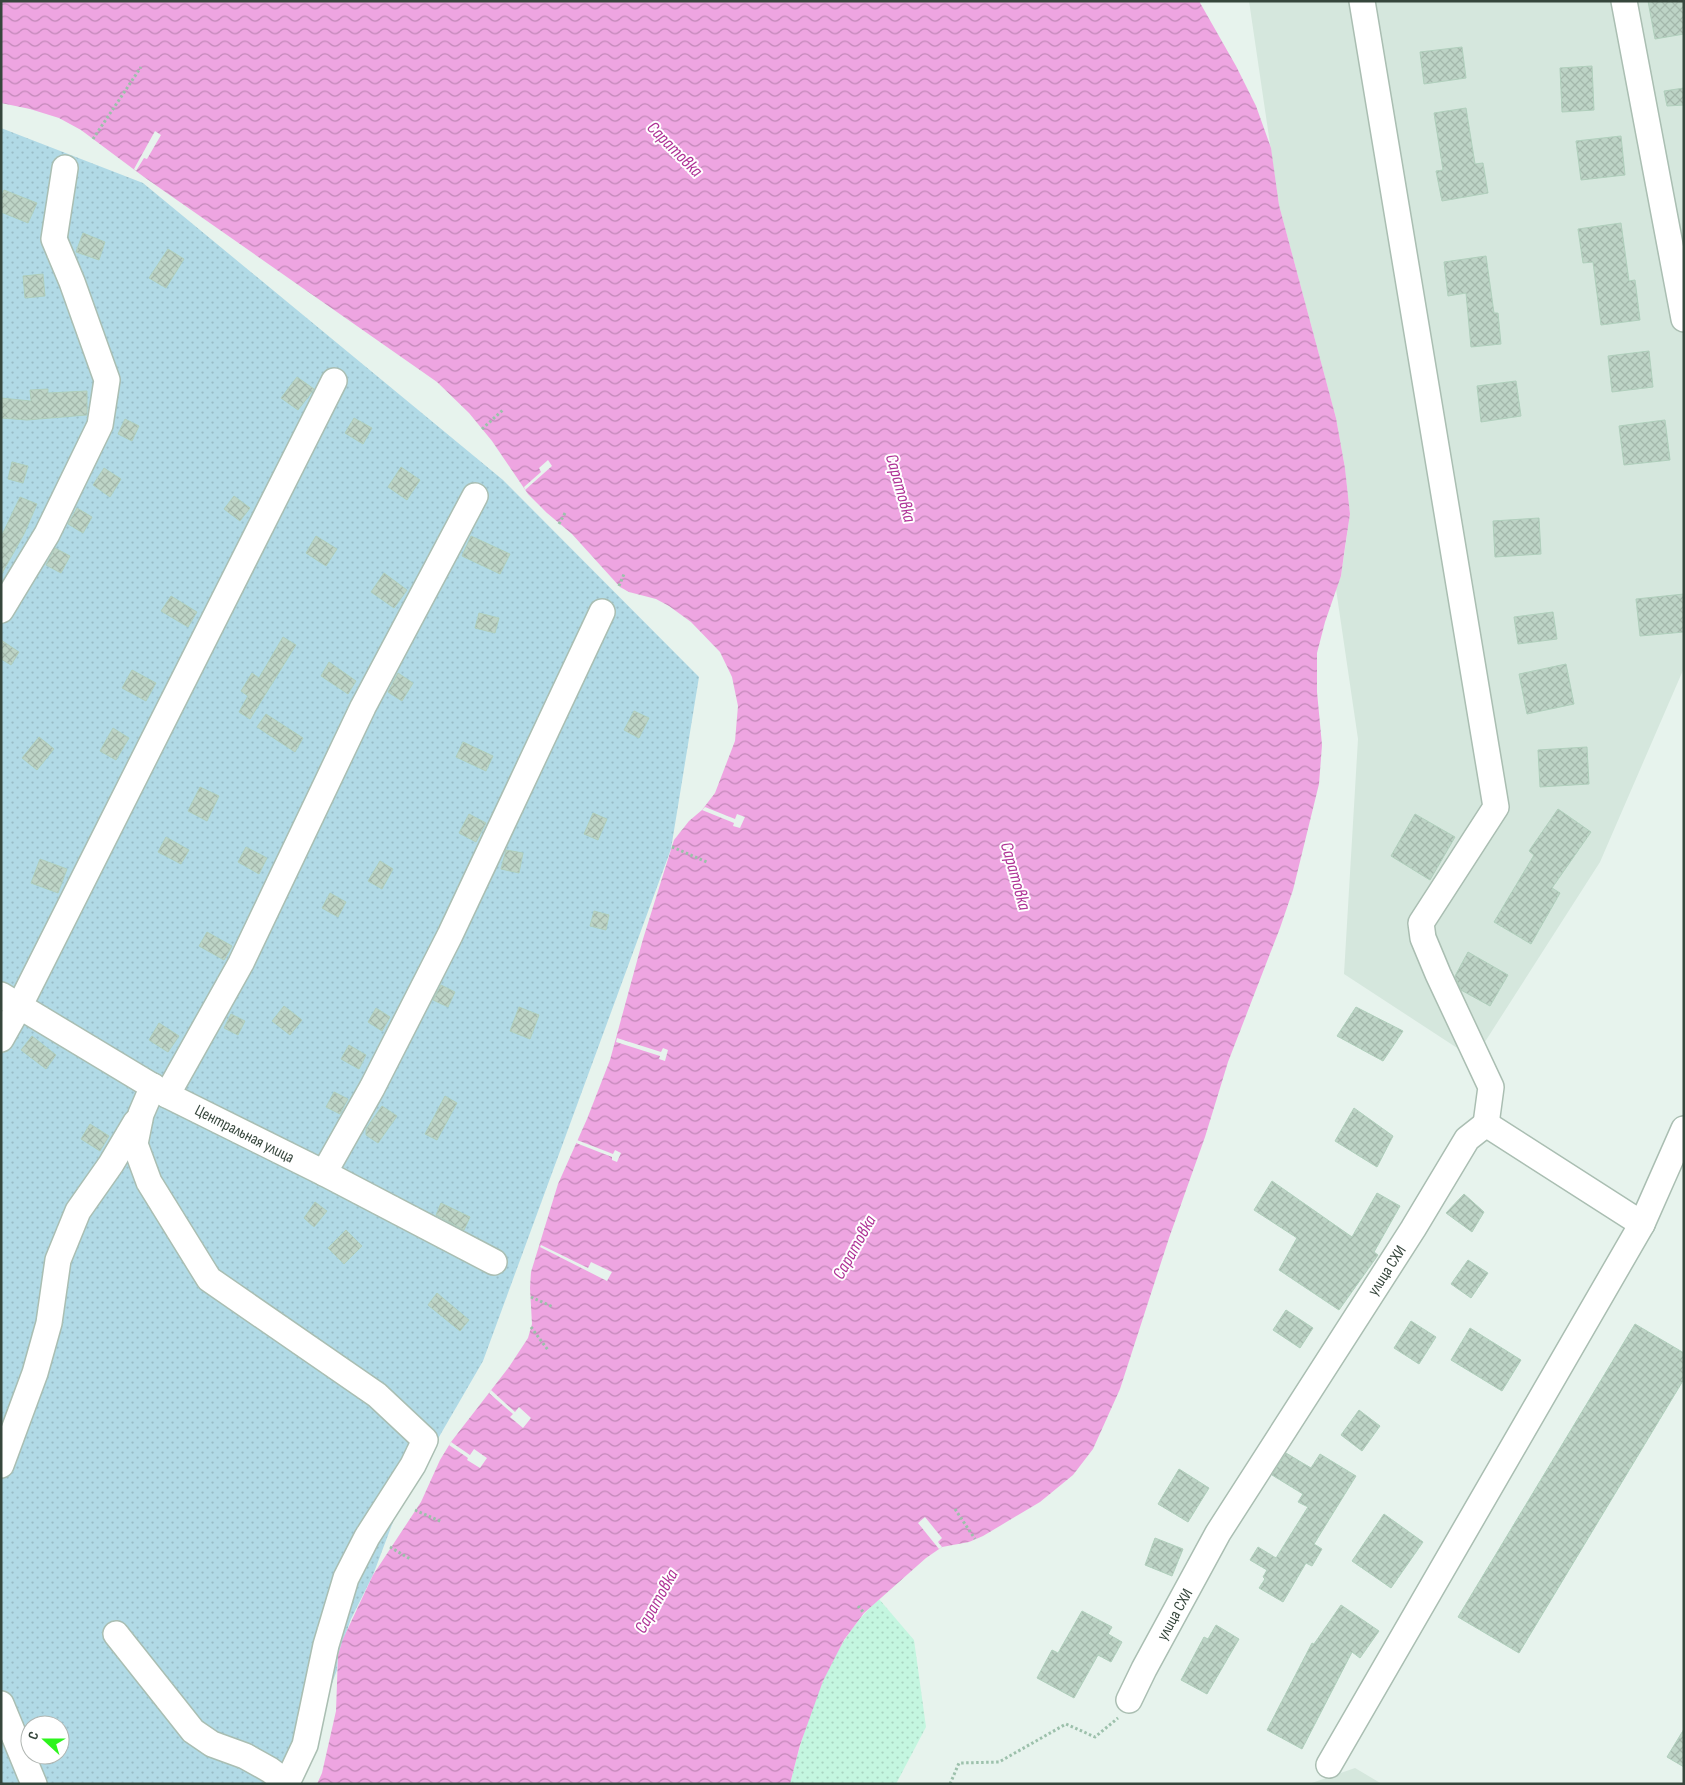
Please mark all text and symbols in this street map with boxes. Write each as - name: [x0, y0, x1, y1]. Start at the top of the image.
- water label: Саратовка: [642, 117, 707, 182]
- water label: Саратовка: [881, 452, 920, 525]
- water label: Саратовка: [996, 840, 1035, 913]
- street label: Центральная улица: [191, 1101, 297, 1168]
- water label: Саратовка: [828, 1211, 881, 1283]
- street label: улица СХИ: [1364, 1242, 1411, 1300]
- water label: Саратовка: [630, 1565, 683, 1637]
- street label: улица СХИ: [1153, 1586, 1197, 1644]
- north arrow: [20, 1715, 70, 1765]
- text: С: [24, 1729, 43, 1742]

